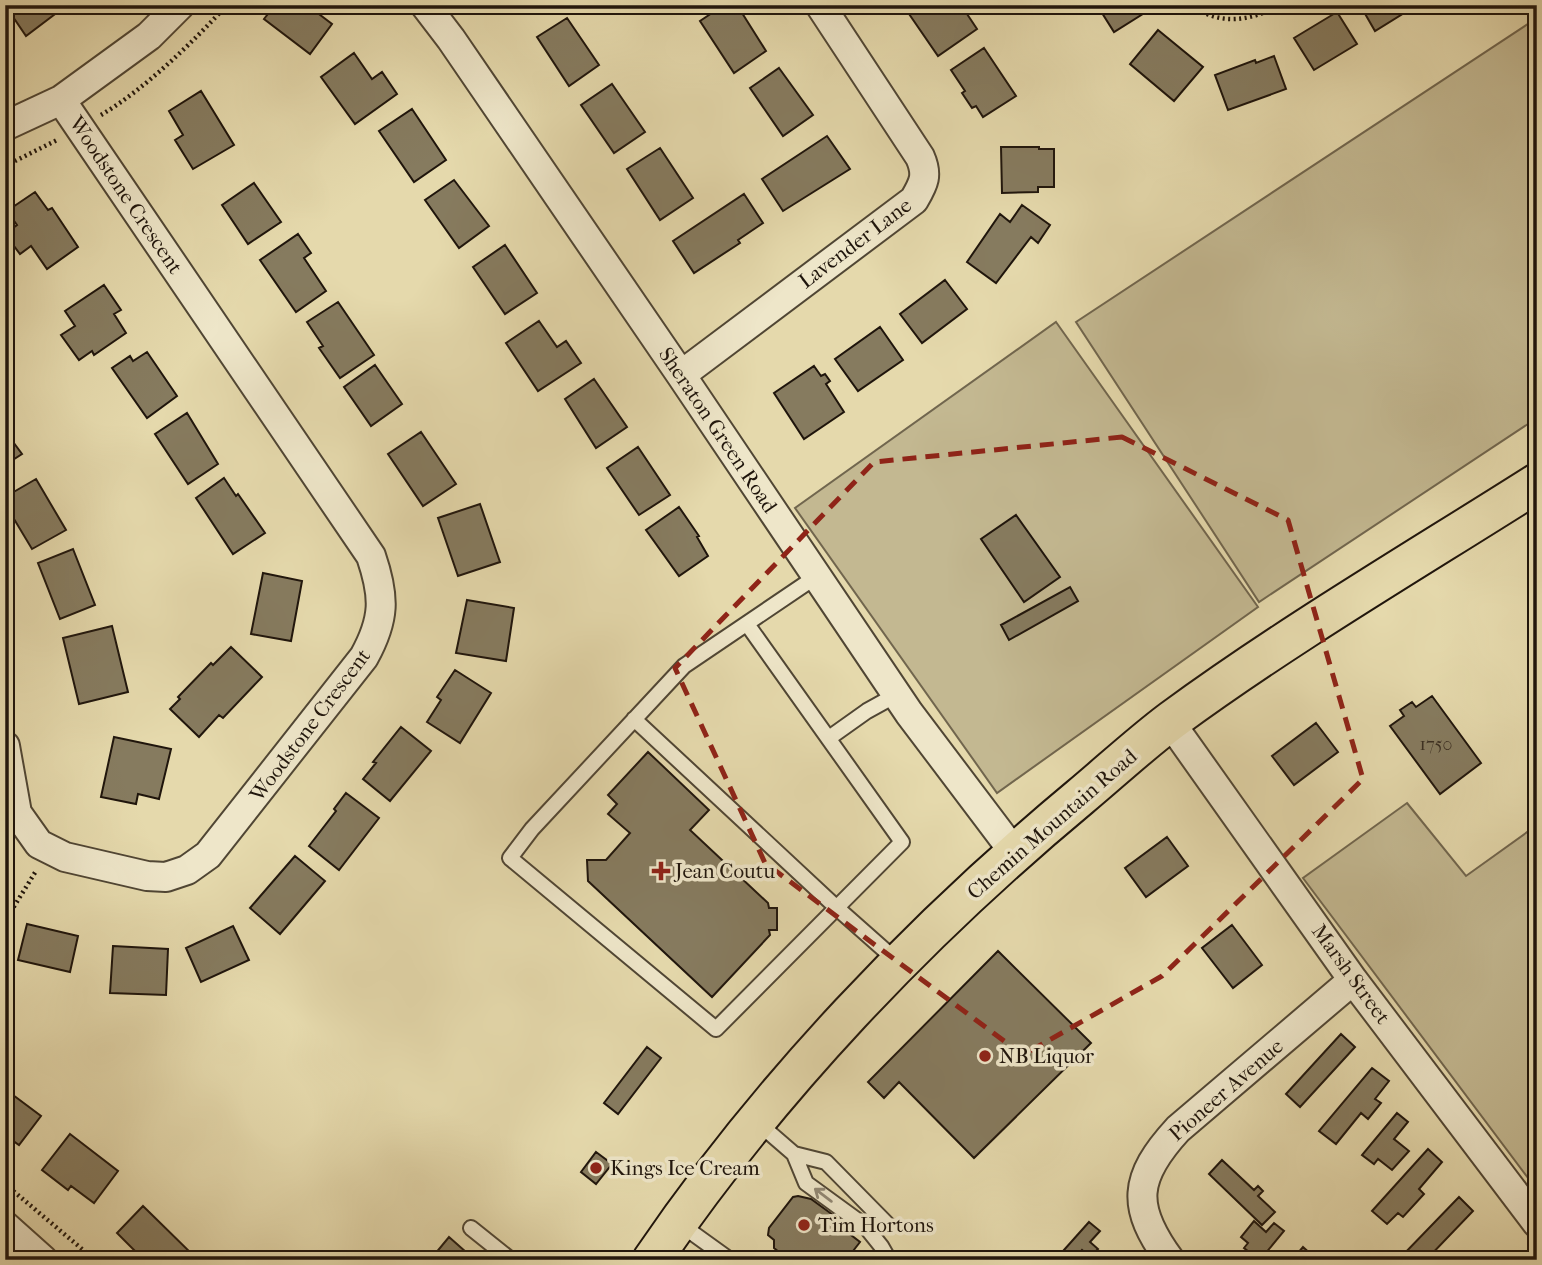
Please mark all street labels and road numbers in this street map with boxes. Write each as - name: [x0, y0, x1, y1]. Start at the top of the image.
- street label: Woodstone Crescent: [64, 111, 188, 279]
- street label: Lavender Lane: [794, 193, 916, 293]
- street label: Sheraton Green Road: [654, 343, 783, 518]
- street label: Woodstone Crescent: [244, 644, 376, 807]
- street label: Chemin Mountain Road: [962, 743, 1142, 904]
- street label: Marsh Street: [1307, 920, 1395, 1029]
- street label: Pioneer Avenue: [1164, 1034, 1288, 1146]

